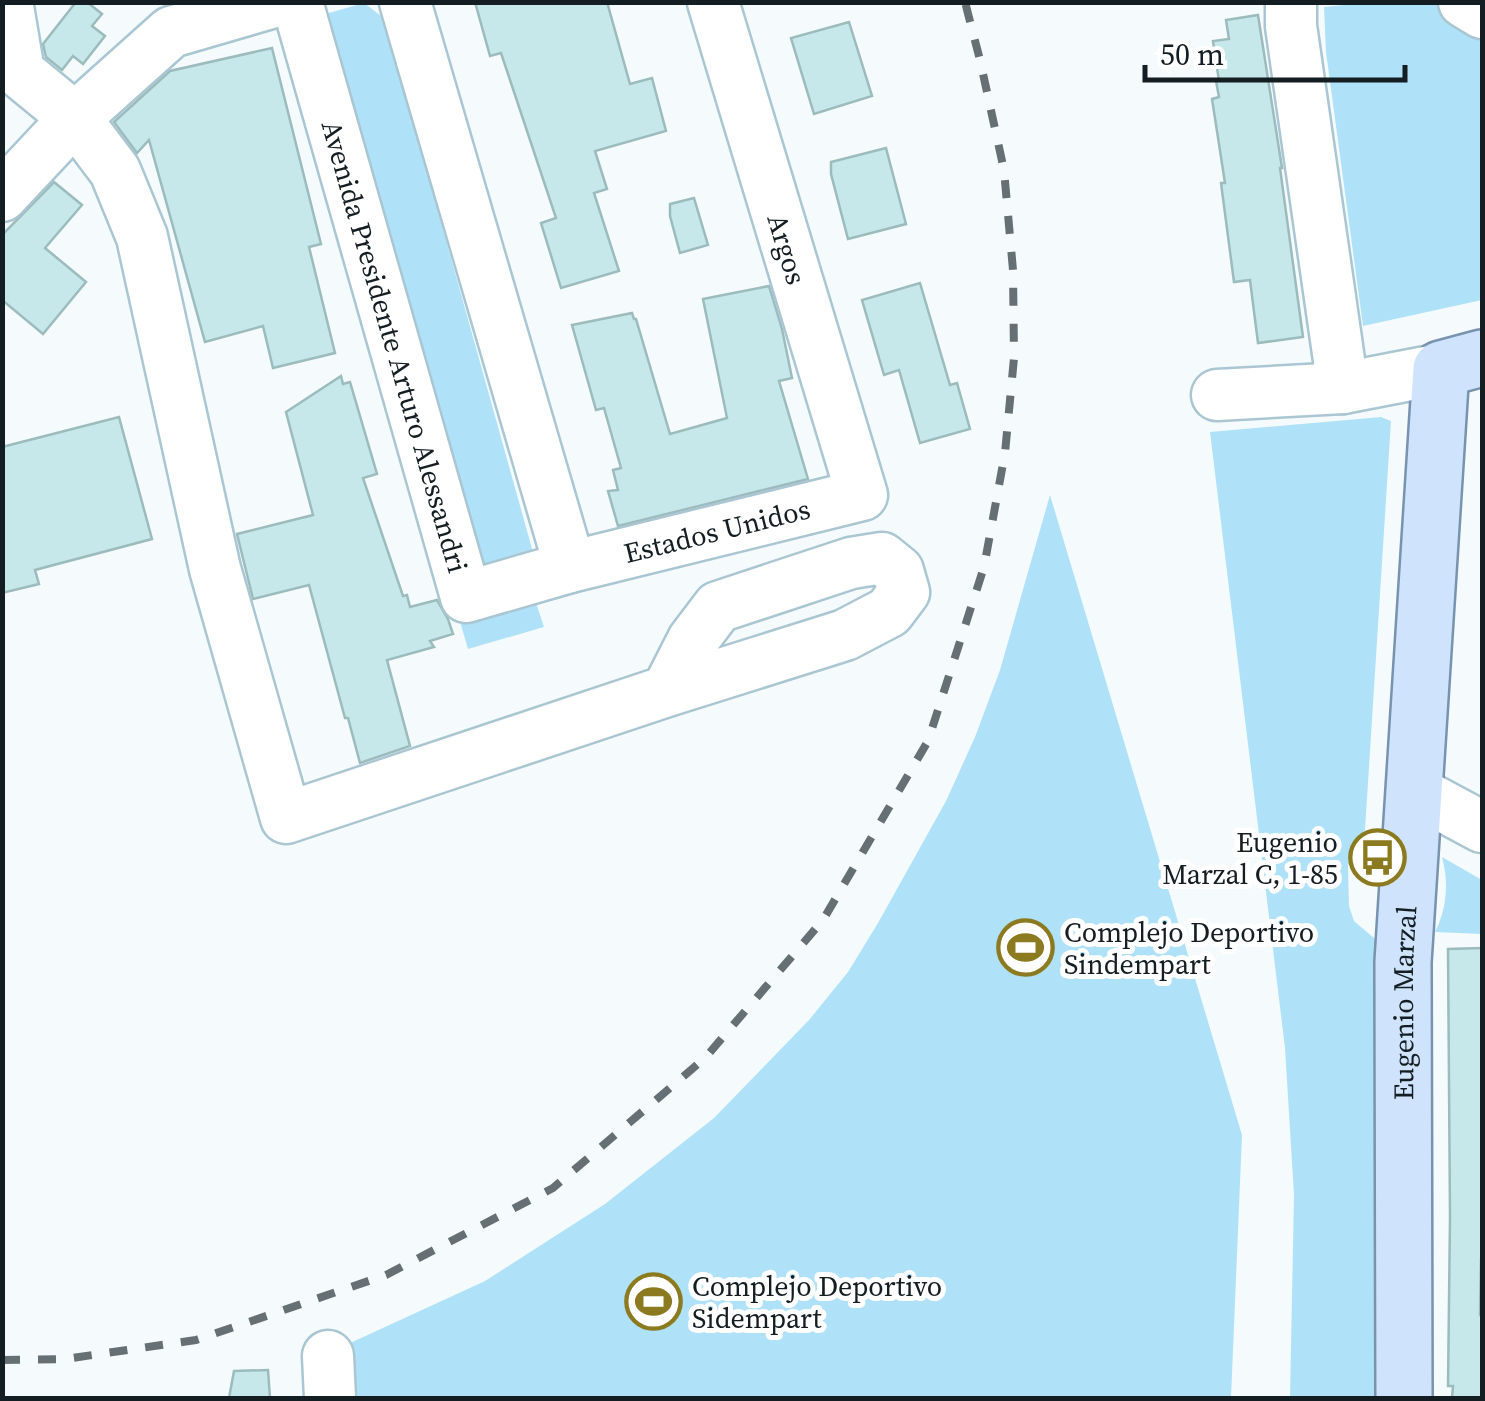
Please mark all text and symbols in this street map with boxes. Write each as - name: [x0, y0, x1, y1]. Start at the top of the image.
- scale bar: [1145, 20, 1405, 82]
- text: 50 m: [1160, 34, 1224, 75]
- street label: Avenida Presidente Arturo Alessandri: [313, 116, 477, 577]
- street label: Argos: [758, 209, 816, 289]
- street label: Estados Unidos: [620, 490, 814, 572]
- place label: Eugenio Marzal C, 1-85: [1162, 823, 1338, 893]
- bus stop icon: Eugenio Marzal C, 1-85: [1347, 828, 1407, 888]
- street label: Eugenio Marzal: [1384, 905, 1426, 1100]
- place label: Complejo Deportivo Sindempart: [1064, 913, 1314, 983]
- sports icon: Complejo Deportivo Sindempart: [995, 918, 1055, 978]
- place label: Complejo Deportivo Sidempart: [692, 1267, 942, 1337]
- sports icon: Complejo Deportivo Sidempart: [623, 1272, 683, 1332]

